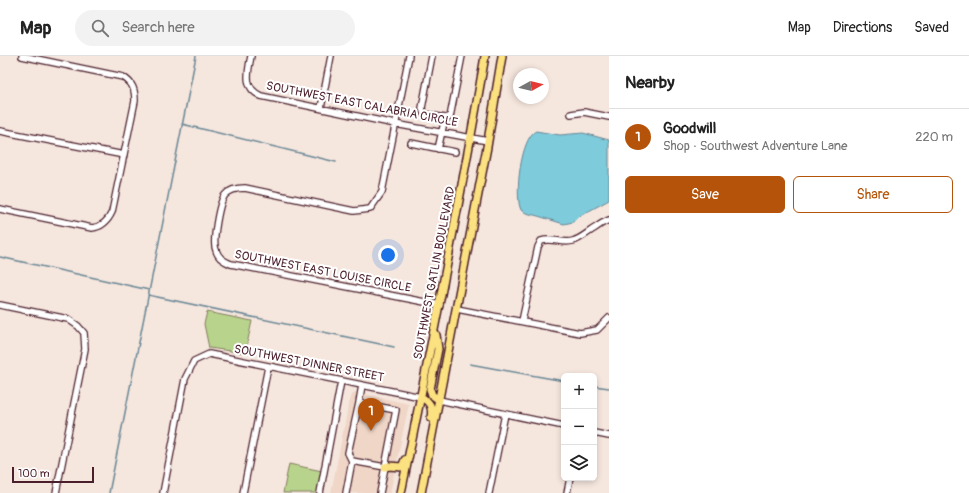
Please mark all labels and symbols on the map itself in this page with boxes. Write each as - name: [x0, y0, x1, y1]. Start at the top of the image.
- north arrow: [513, 68, 549, 104]
- street label: SOUTHWEST EAST CALABRIA CIRCLE: [265, 79, 459, 130]
- street label: SOUTHWEST GATLIN BOULEVARD: [410, 185, 459, 361]
- your location: [378, 245, 398, 265]
- street label: SOUTHWEST EAST LOUISE CIRCLE: [233, 247, 412, 296]
- street label: SOUTHWEST DINNER STREET: [233, 342, 385, 385]
- pin: 1: [358, 398, 384, 431]
- scale bar: [12, 465, 94, 484]

